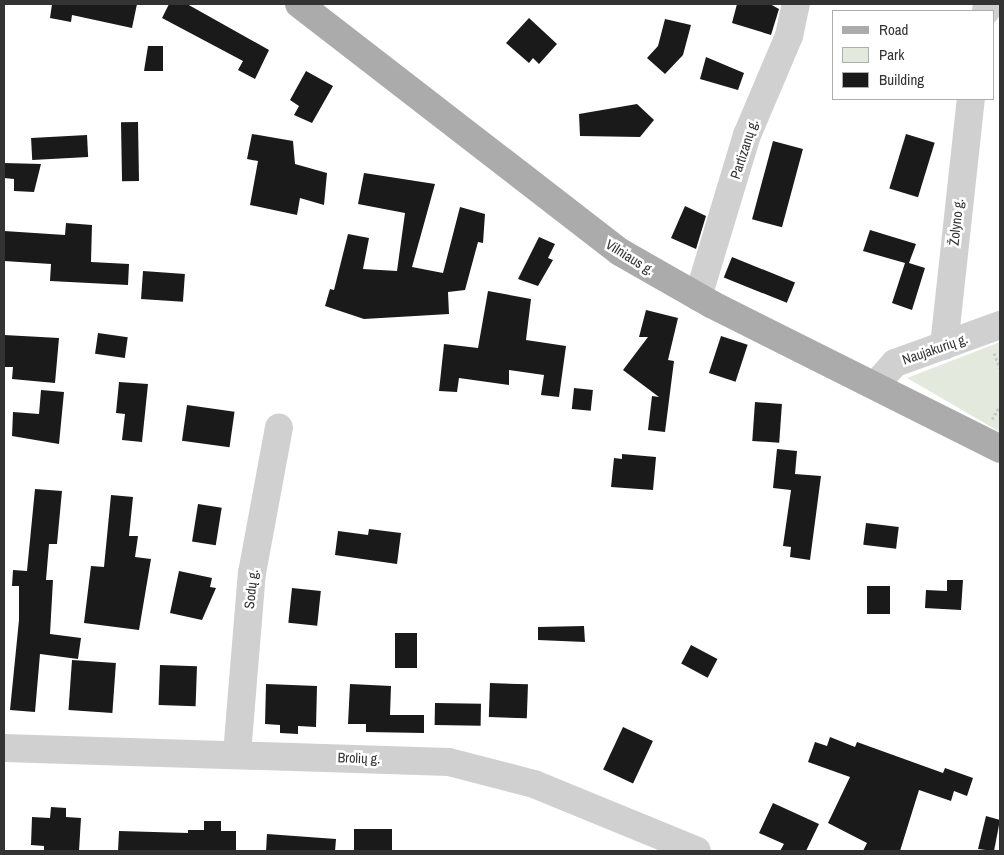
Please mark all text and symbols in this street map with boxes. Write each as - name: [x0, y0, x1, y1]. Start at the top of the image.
- legend: [832, 10, 994, 100]
- text: Road: [879, 19, 908, 40]
- text: Park: [879, 44, 904, 65]
- text: Building: [879, 69, 924, 90]
- street label: Partizanų g.: [726, 117, 762, 181]
- street label: Žolyno g.: [945, 198, 967, 246]
- street label: Vilniaus g.: [603, 236, 657, 278]
- street label: Naujakurių g.: [900, 330, 970, 368]
- street label: Sodų g.: [241, 568, 261, 610]
- street label: Brolių g.: [337, 749, 381, 767]

